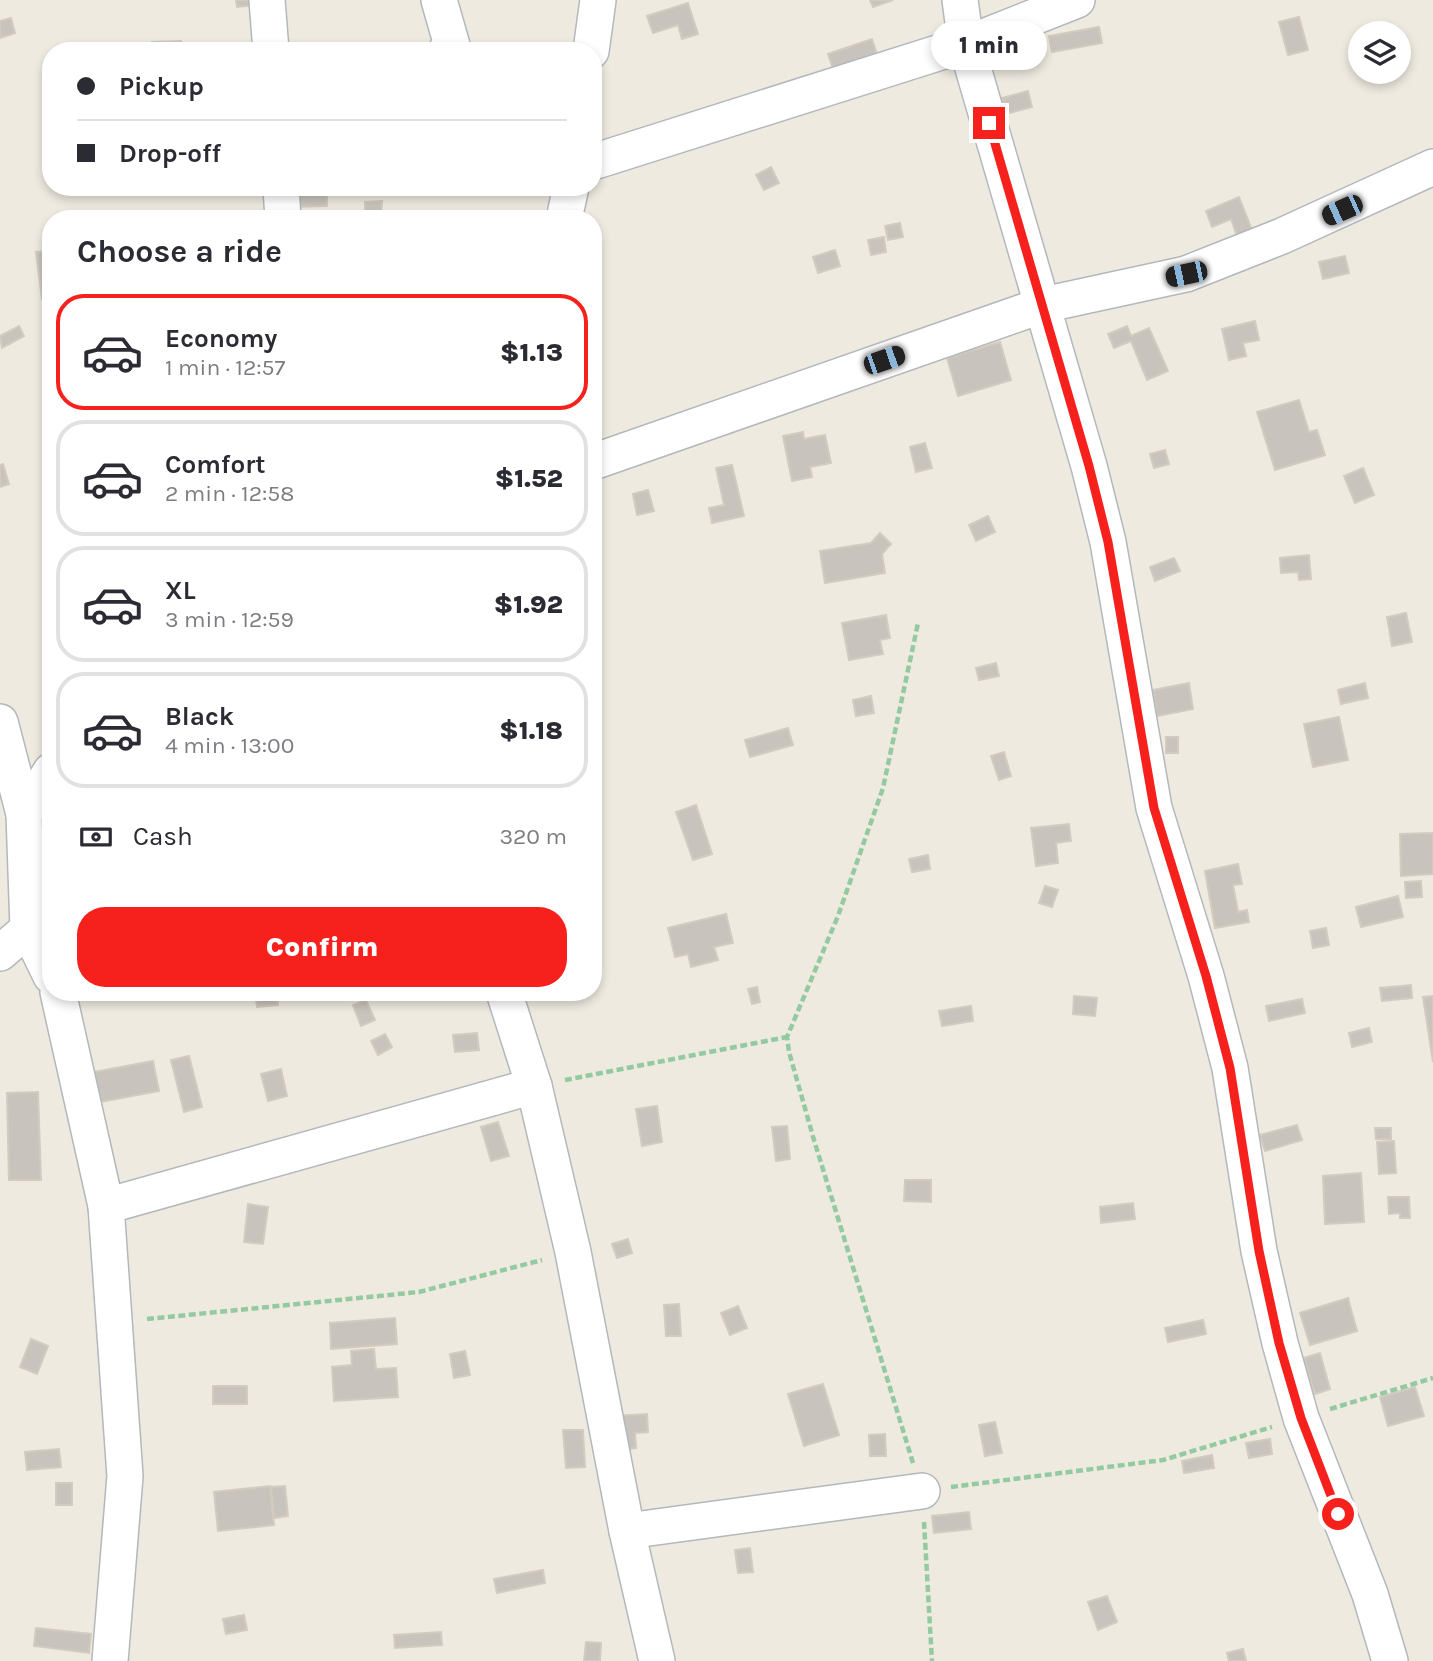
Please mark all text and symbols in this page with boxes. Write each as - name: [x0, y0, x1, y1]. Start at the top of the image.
- map controls: [1348, 21, 1411, 84]
- button: layers: [1348, 21, 1411, 84]
- callout: 1 min: [931, 22, 1047, 71]
- text: 1 min: [959, 32, 1019, 59]
- text: Pickup: [119, 71, 204, 102]
- route end: [973, 107, 1005, 139]
- text: Drop-off: [119, 138, 221, 169]
- car: [1319, 192, 1366, 228]
- text: Choose a ride: [77, 233, 282, 270]
- car: [1164, 259, 1209, 289]
- icon: car: [81, 321, 144, 384]
- text: Economy: [165, 323, 277, 354]
- text: $1.13: [500, 337, 563, 368]
- car: [861, 343, 908, 377]
- text: 1 min · 12:57: [165, 354, 285, 381]
- icon: car: [81, 447, 144, 510]
- text: Comfort: [165, 449, 266, 480]
- text: $1.52: [495, 463, 563, 494]
- text: 2 min · 12:58: [165, 480, 294, 507]
- icon: car: [81, 573, 144, 636]
- text: XL: [165, 575, 196, 606]
- text: $1.92: [494, 589, 563, 620]
- text: 3 min · 12:59: [165, 606, 294, 633]
- icon: car: [81, 699, 144, 762]
- text: Black: [165, 701, 234, 732]
- text: $1.18: [499, 715, 563, 746]
- text: 4 min · 13:00: [165, 732, 294, 759]
- icon: cash: [77, 818, 115, 856]
- text: Cash: [133, 821, 193, 852]
- text: 320 m: [499, 823, 567, 850]
- button: Confirm: [77, 907, 567, 987]
- route start: [1322, 1498, 1354, 1530]

